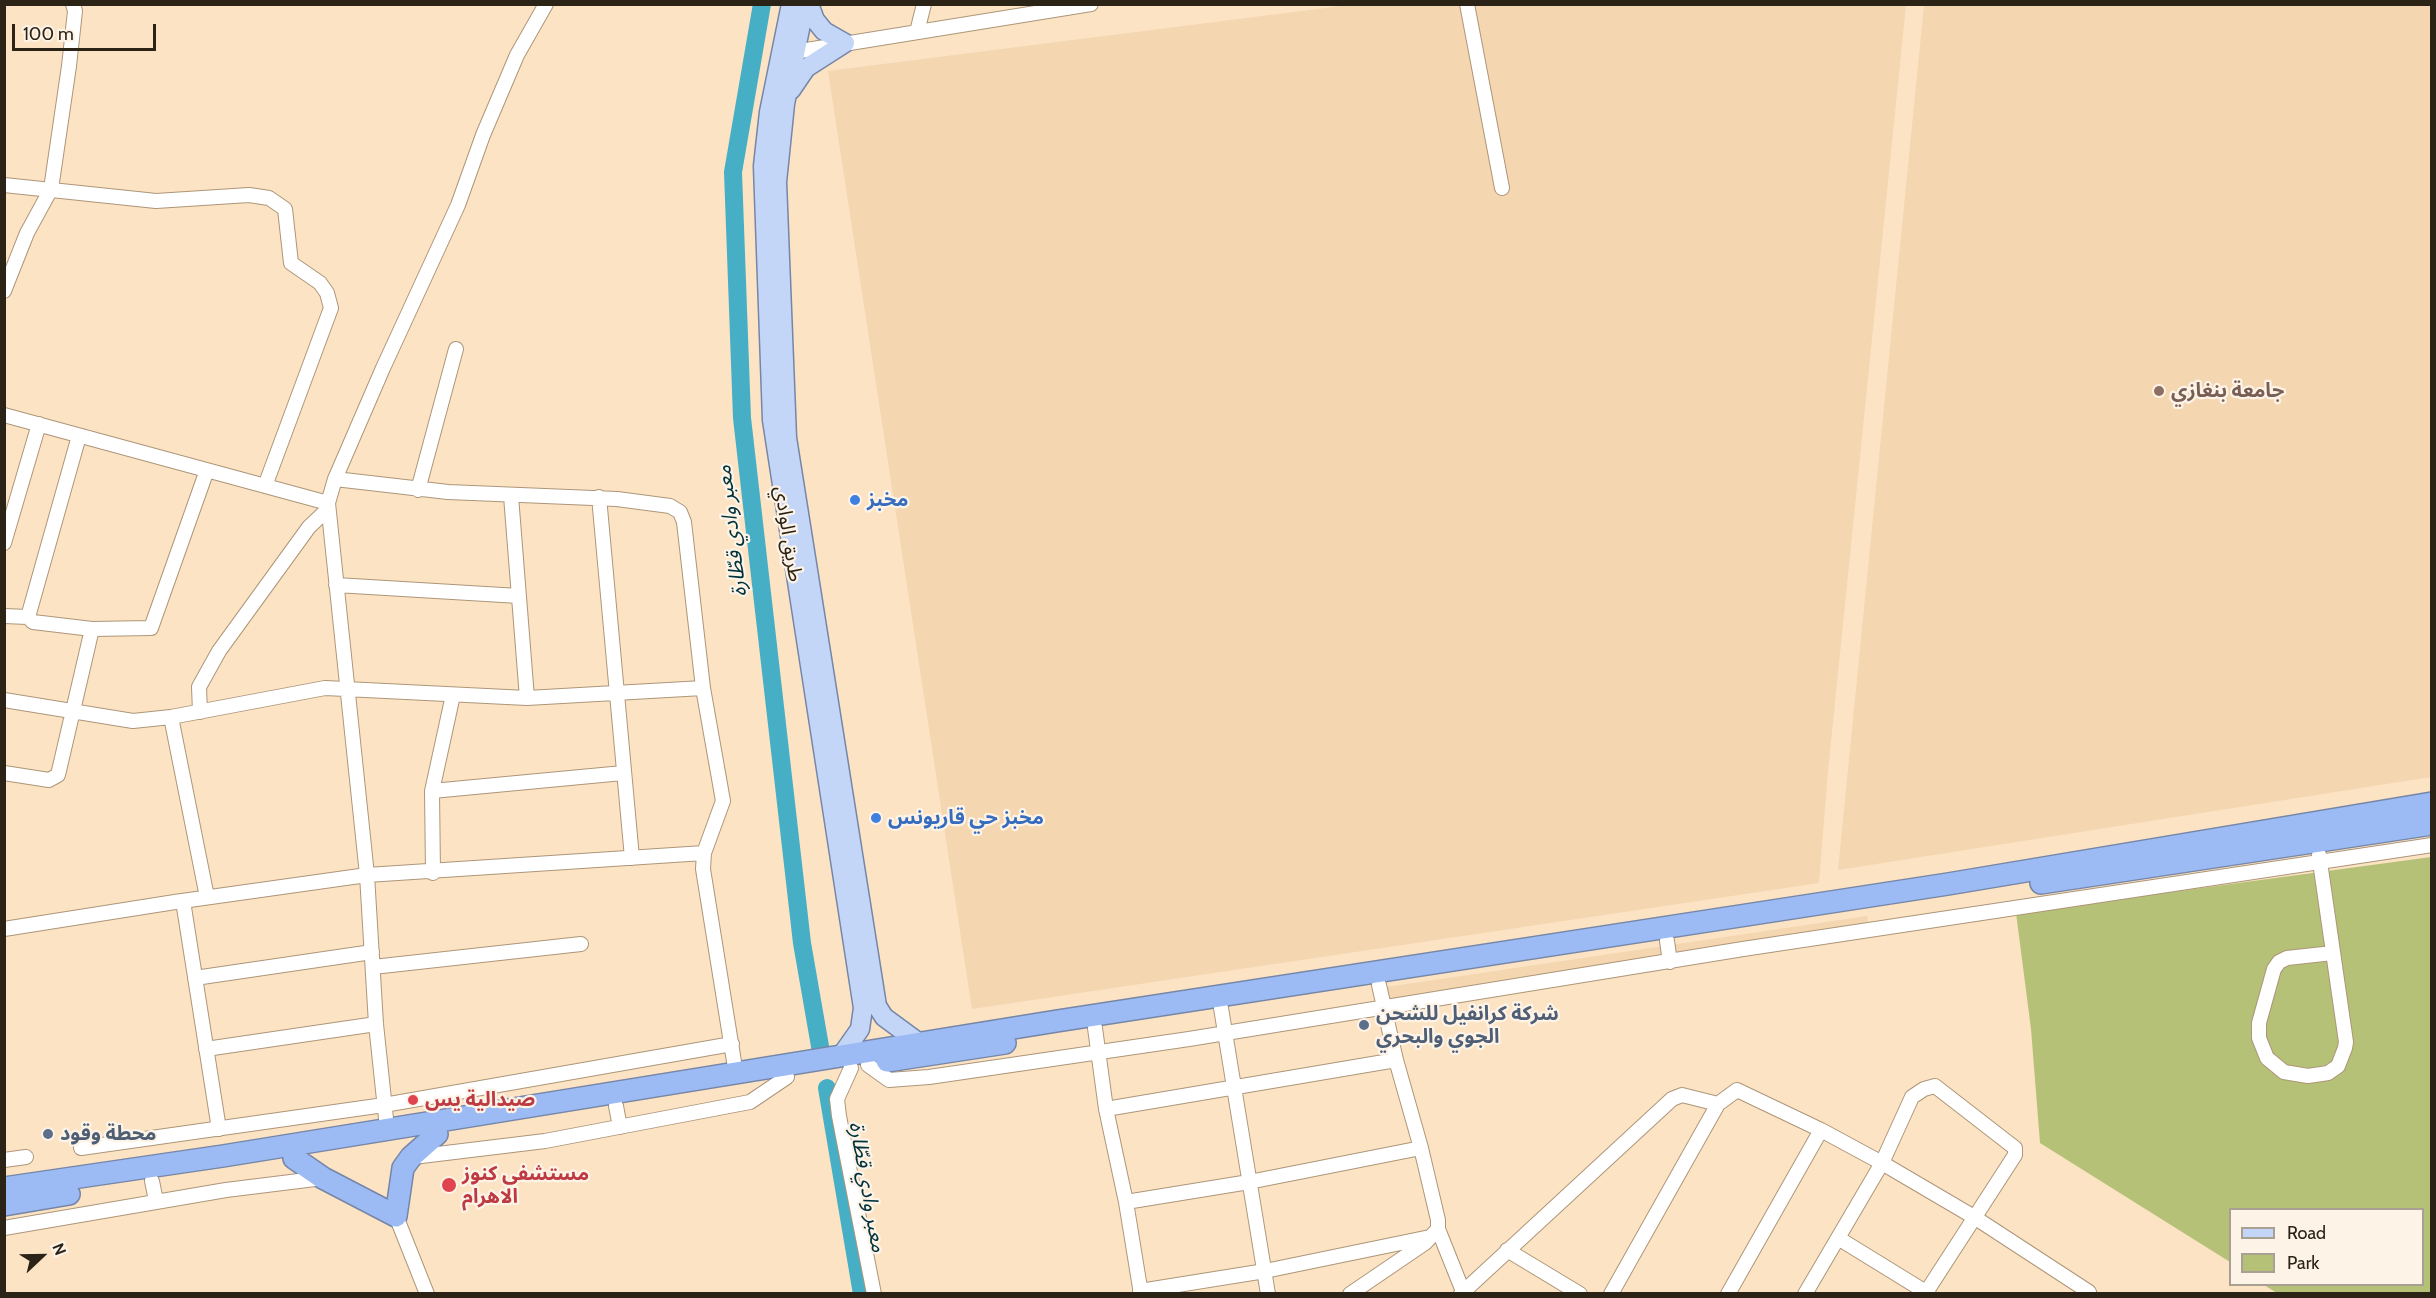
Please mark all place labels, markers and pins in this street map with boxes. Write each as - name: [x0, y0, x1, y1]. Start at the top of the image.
- place label: جامعة بنغازي: [2171, 379, 2284, 403]
- marker: جامعة بنغازي: [2152, 384, 2166, 398]
- place label: مخبز: [867, 488, 908, 512]
- marker: مخبز: [848, 493, 862, 507]
- place label: مخبز حي قاريونس: [888, 806, 1044, 830]
- marker: مخبز حي قاريونس: [869, 811, 883, 825]
- place label: شركة كرانفيل للشحن الجوي والبحري: [1376, 1002, 1559, 1049]
- marker: شركة كرانفيل للشحن الجوي والبحري: [1357, 1018, 1371, 1032]
- place label: صيدالية يس: [425, 1088, 535, 1112]
- marker: صيدالية يس: [406, 1093, 420, 1107]
- place label: محطة وقود: [60, 1122, 156, 1146]
- marker: محطة وقود: [41, 1127, 55, 1141]
- place label: مستشفى كنوز الاهرام: [462, 1162, 589, 1209]
- marker: مستشفى كنوز الاهرام: [440, 1176, 458, 1194]

